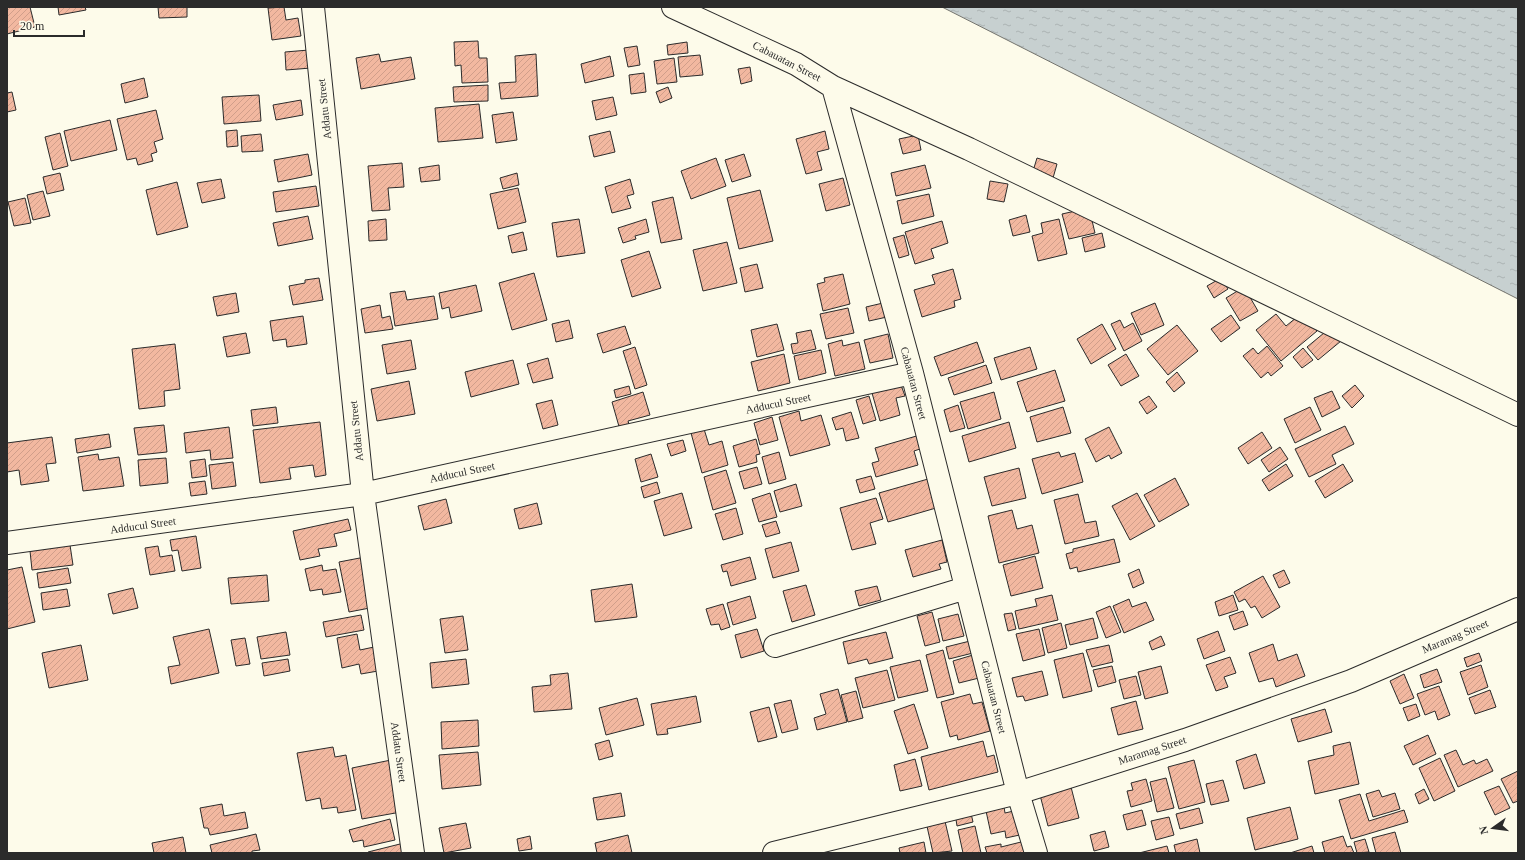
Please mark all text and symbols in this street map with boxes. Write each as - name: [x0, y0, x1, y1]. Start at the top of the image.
- scale bar: [14, 12, 84, 38]
- text: 20 m: [20, 19, 45, 33]
- street label: Cabauatan Street: [751, 39, 823, 83]
- street label: Addatu Street: [315, 78, 333, 140]
- street label: Cabauatan Street: [899, 345, 929, 421]
- street label: Adducul Street: [744, 390, 812, 416]
- street label: Addatu Street: [347, 400, 365, 462]
- street label: Adducul Street: [428, 459, 496, 485]
- street label: Adducul Street: [109, 514, 177, 536]
- street label: Maramag Street: [1420, 617, 1490, 655]
- street label: Cabauatan Street: [979, 659, 1009, 735]
- street label: Addatu Street: [389, 721, 409, 783]
- street label: Maramag Street: [1117, 733, 1187, 767]
- north arrow: [1473, 808, 1513, 848]
- text: N: [1477, 825, 1490, 836]

